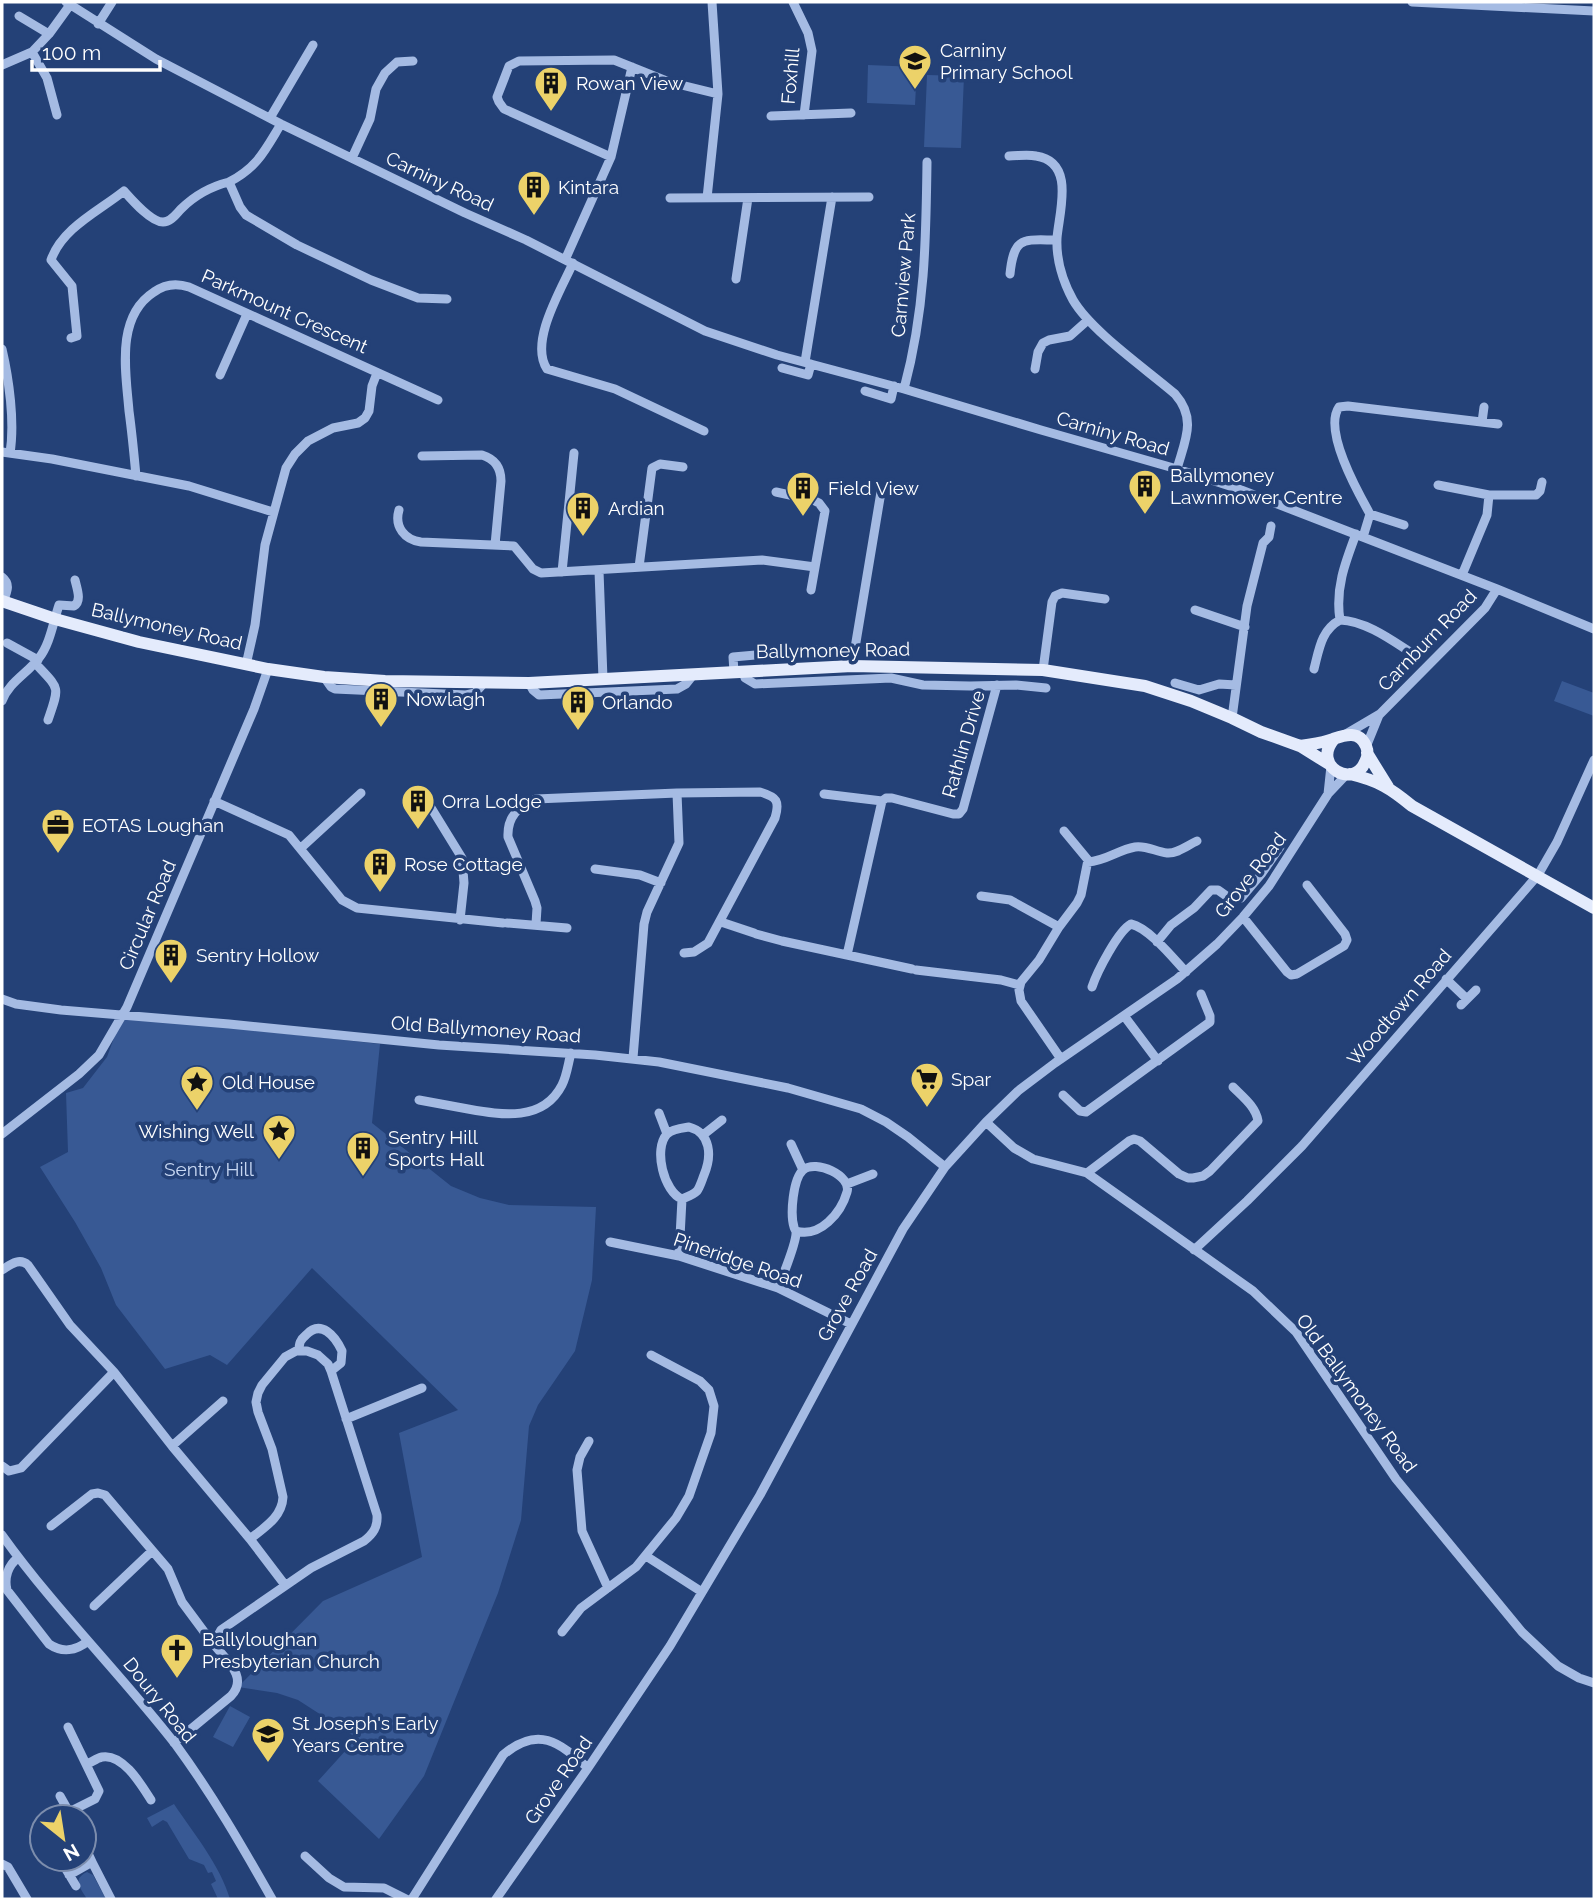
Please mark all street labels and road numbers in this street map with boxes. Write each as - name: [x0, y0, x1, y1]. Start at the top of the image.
- street label: Foxhill: [777, 46, 803, 105]
- street label: Carniny Road: [383, 146, 497, 216]
- street label: Carnview Park: [887, 212, 919, 338]
- street label: Parkmount Crescent: [198, 264, 372, 358]
- street label: Carniny Road: [1054, 406, 1172, 460]
- street label: Carnburn Road: [1373, 585, 1481, 695]
- street label: Ballymoney Road: [89, 598, 245, 654]
- street label: Ballymoney Road: [756, 638, 910, 662]
- street label: Rathlin Drive: [937, 688, 989, 800]
- street label: Grove Road: [1210, 828, 1290, 922]
- street label: Circular Road: [114, 857, 180, 973]
- street label: Woodtown Road: [1342, 944, 1456, 1070]
- street label: Old Ballymoney Road: [390, 1011, 582, 1047]
- street label: Pineridge Road: [671, 1228, 805, 1292]
- street label: Grove Road: [813, 1245, 881, 1345]
- street label: Old Ballymoney Road: [1292, 1310, 1422, 1476]
- street label: Doury Road: [119, 1653, 201, 1747]
- street label: Grove Road: [520, 1732, 596, 1828]

